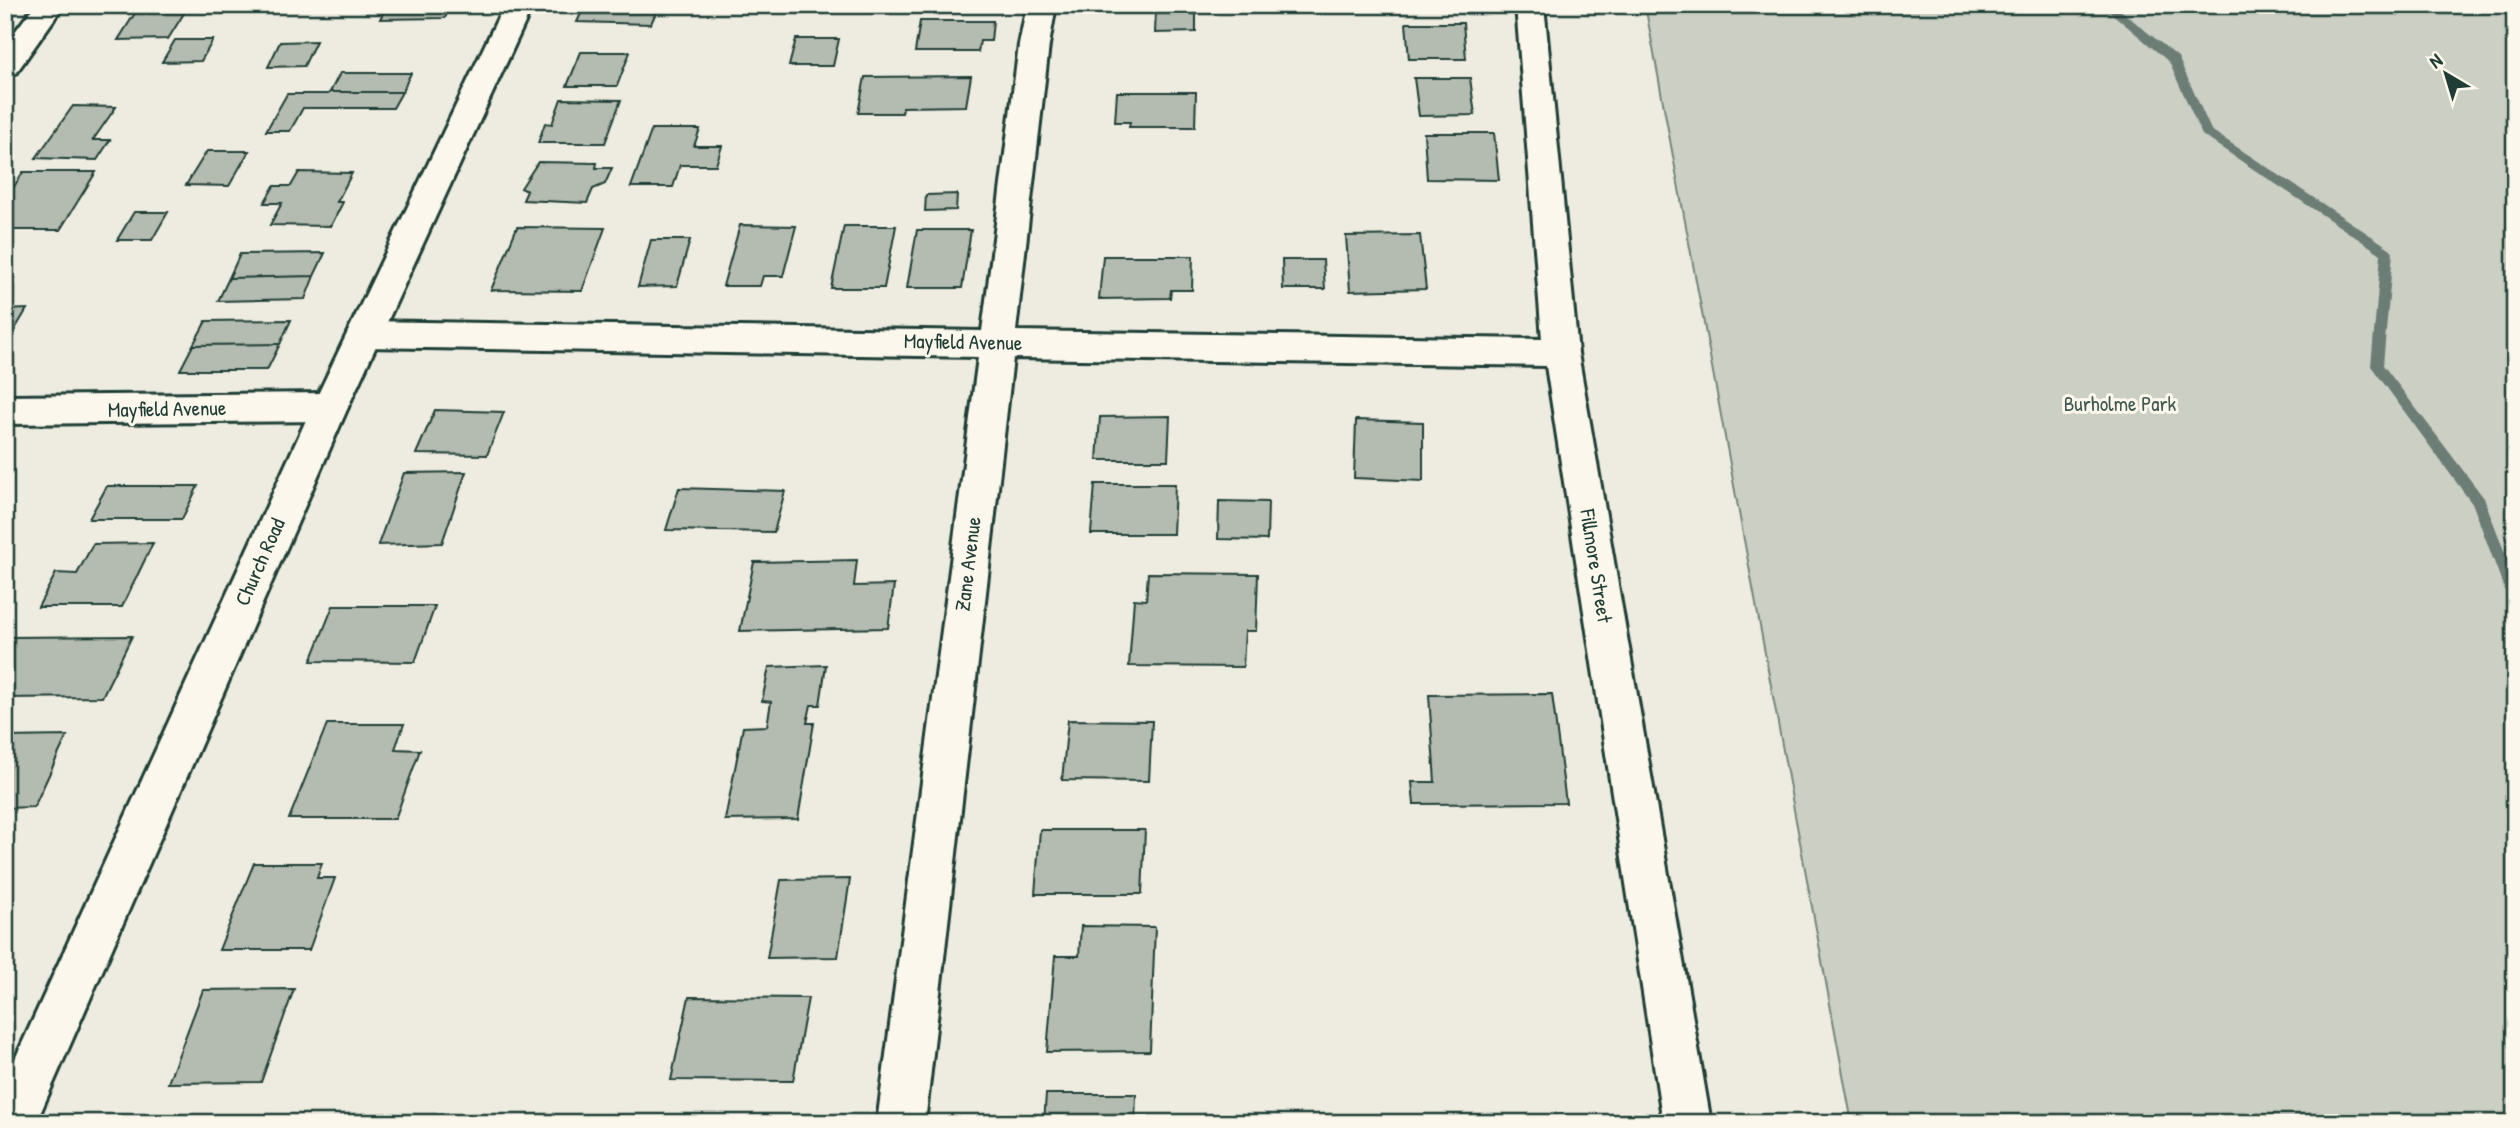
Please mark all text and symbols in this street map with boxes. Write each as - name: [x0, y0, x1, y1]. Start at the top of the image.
- north arrow: [2412, 38, 2482, 108]
- text: N: [2424, 47, 2448, 74]
- street label: Mayfield Avenue: [904, 326, 1022, 357]
- park label: Burholme Park: [2064, 389, 2177, 418]
- street label: Mayfield Avenue: [108, 393, 226, 424]
- street label: Fillmore Street: [1573, 506, 1620, 626]
- street label: Church Road: [227, 513, 292, 610]
- street label: Zane Avenue: [947, 515, 988, 613]

